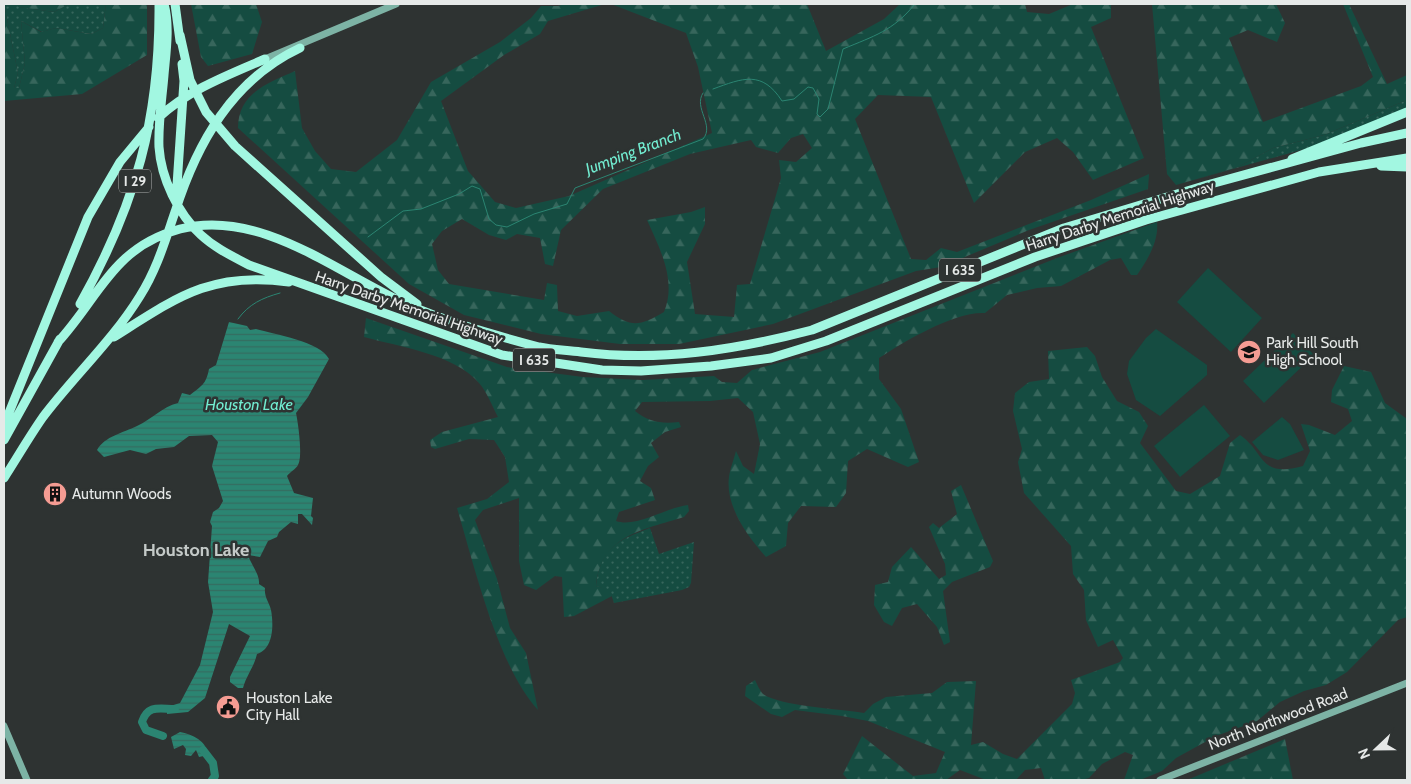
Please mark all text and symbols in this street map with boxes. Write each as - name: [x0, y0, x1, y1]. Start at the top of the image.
- water label: Jumping Branch: [581, 125, 684, 179]
- road number: I 29: [119, 170, 151, 192]
- street label: Harry Darby Memorial Highway: [1023, 177, 1217, 255]
- road number: I 635: [939, 258, 981, 282]
- street label: Harry Darby Memorial Highway: [313, 267, 506, 349]
- place label: Park Hill South High School: [1266, 334, 1359, 369]
- school or university icon: Park Hill South High School: [1236, 339, 1262, 365]
- road number: I 635: [513, 348, 555, 372]
- water label: Houston Lake: [205, 395, 293, 414]
- building icon: Autumn Woods: [42, 481, 68, 507]
- place label: Autumn Woods: [72, 485, 171, 503]
- district label: Houston Lake: [143, 539, 249, 561]
- street label: North Northwood Road: [1206, 684, 1350, 754]
- place label: Houston Lake City Hall: [246, 689, 333, 724]
- public building icon: Houston Lake City Hall: [215, 694, 241, 720]
- north arrow: [1351, 724, 1401, 774]
- text: N: [1354, 746, 1374, 762]

